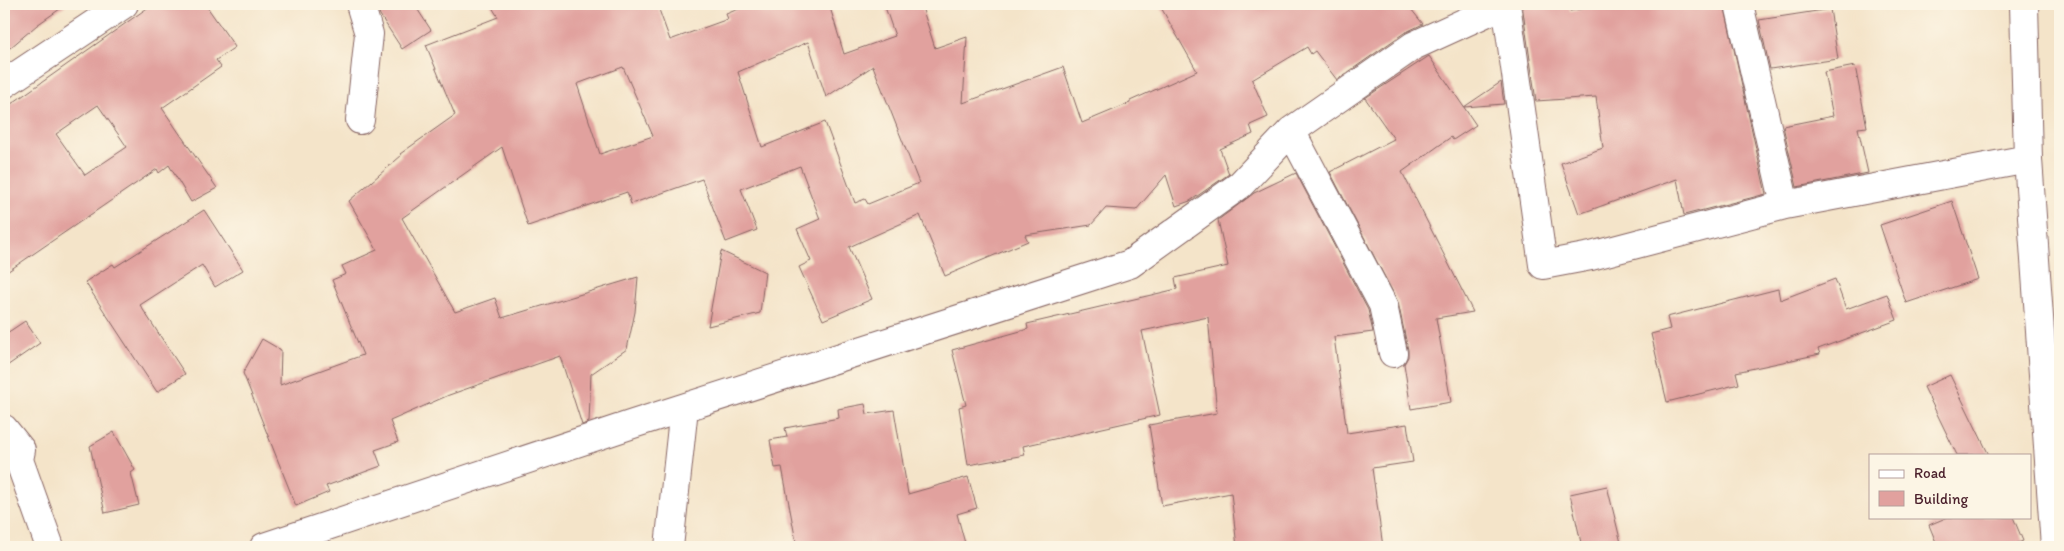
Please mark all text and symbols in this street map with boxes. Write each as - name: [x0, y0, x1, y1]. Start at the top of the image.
- legend: [1869, 454, 2032, 518]
- text: Road: [1914, 464, 1947, 482]
- text: Building: [1914, 490, 1968, 508]

